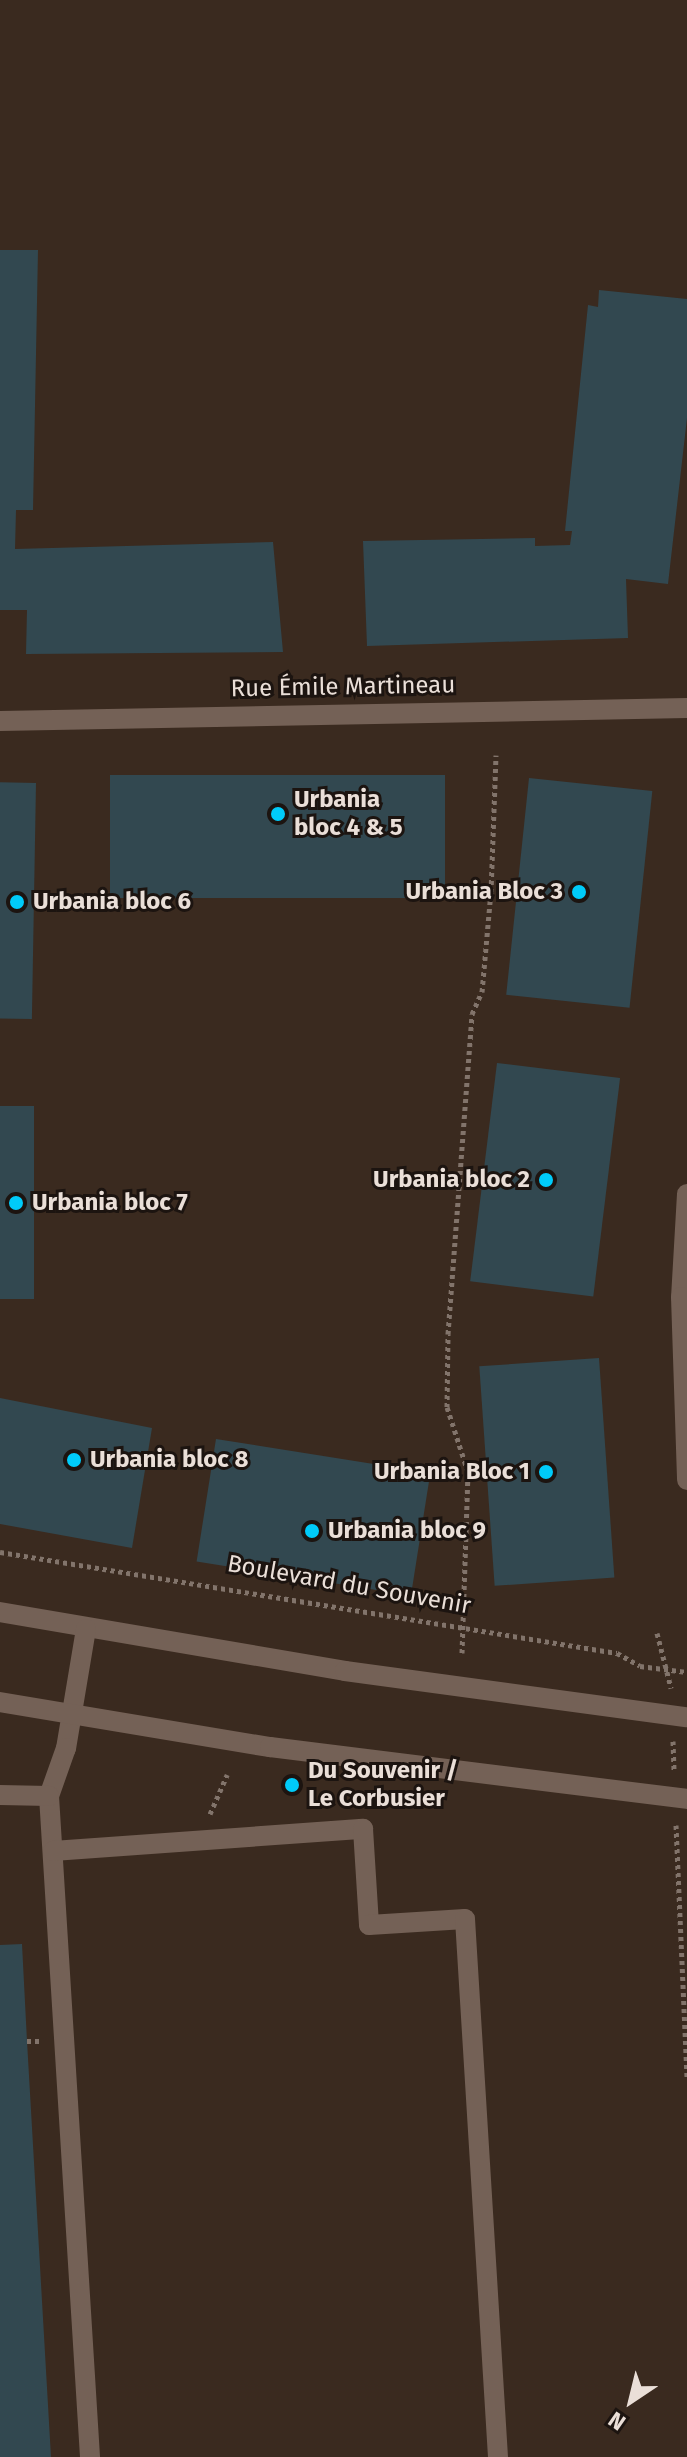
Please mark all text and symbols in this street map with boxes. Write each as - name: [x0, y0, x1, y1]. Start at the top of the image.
- street label: Rue Émile Martineau: [230, 671, 456, 703]
- place label: Urbania bloc 4 & 5: [294, 786, 403, 842]
- marker: Urbania bloc 4 & 5: [269, 805, 287, 823]
- place label: Urbania Bloc 3: [406, 878, 563, 906]
- marker: Urbania Bloc 3: [570, 883, 588, 901]
- place label: Urbania bloc 6: [33, 888, 191, 916]
- marker: Urbania bloc 6: [8, 893, 26, 911]
- place label: Urbania bloc 2: [373, 1166, 530, 1194]
- marker: Urbania bloc 2: [537, 1171, 555, 1189]
- place label: Urbania bloc 7: [32, 1189, 188, 1217]
- marker: Urbania bloc 7: [7, 1194, 25, 1212]
- place label: Urbania bloc 8: [90, 1446, 248, 1474]
- marker: Urbania bloc 8: [65, 1451, 83, 1469]
- place label: Urbania Bloc 1: [374, 1458, 530, 1486]
- marker: Urbania Bloc 1: [537, 1463, 555, 1481]
- place label: Urbania bloc 9: [328, 1517, 486, 1545]
- marker: Urbania bloc 9: [303, 1522, 321, 1540]
- street label: Boulevard du Souvenir: [225, 1549, 473, 1621]
- place label: Du Souvenir / Le Corbusier: [308, 1757, 458, 1813]
- marker: Du Souvenir / Le Corbusier: [283, 1776, 301, 1794]
- north arrow: [591, 2361, 671, 2441]
- text: N: [603, 2406, 631, 2436]

